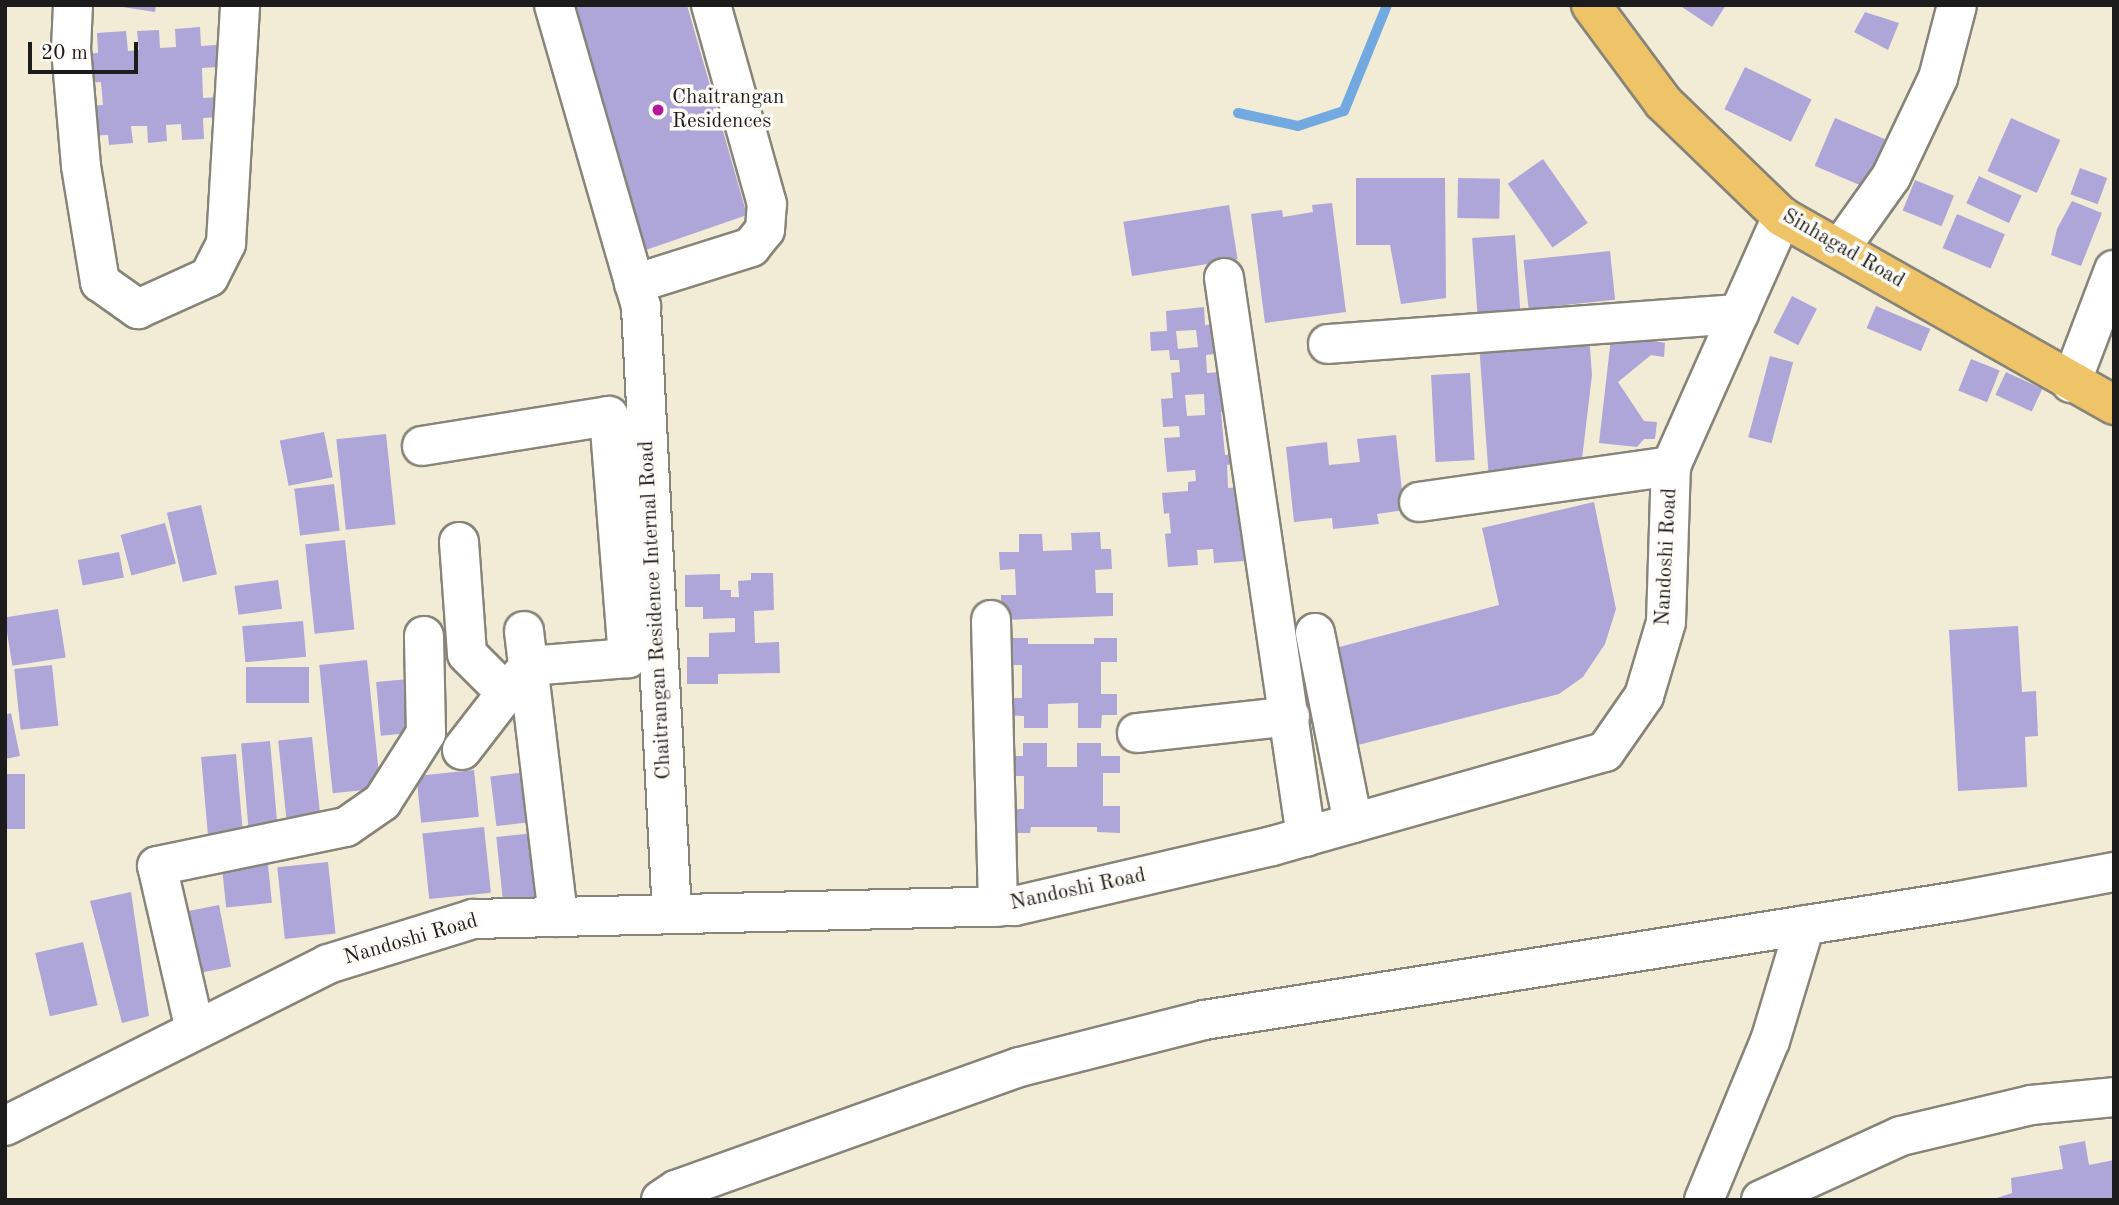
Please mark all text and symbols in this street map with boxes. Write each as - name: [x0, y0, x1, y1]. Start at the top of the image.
- scale bar: [32, 28, 142, 72]
- text: 20 m: [41, 43, 88, 64]
- place label: Chaitrangan Residences: [672, 85, 784, 135]
- marker: Chaitrangan Residences: [650, 102, 666, 118]
- street label: Sinhagad Road: [1777, 204, 1909, 294]
- street label: Chaitrangan Residence Internal Road: [635, 440, 677, 780]
- street label: Nandoshi Road: [1651, 487, 1683, 627]
- street label: Nandoshi Road: [1008, 863, 1148, 917]
- street label: Nandoshi Road: [341, 909, 481, 971]

